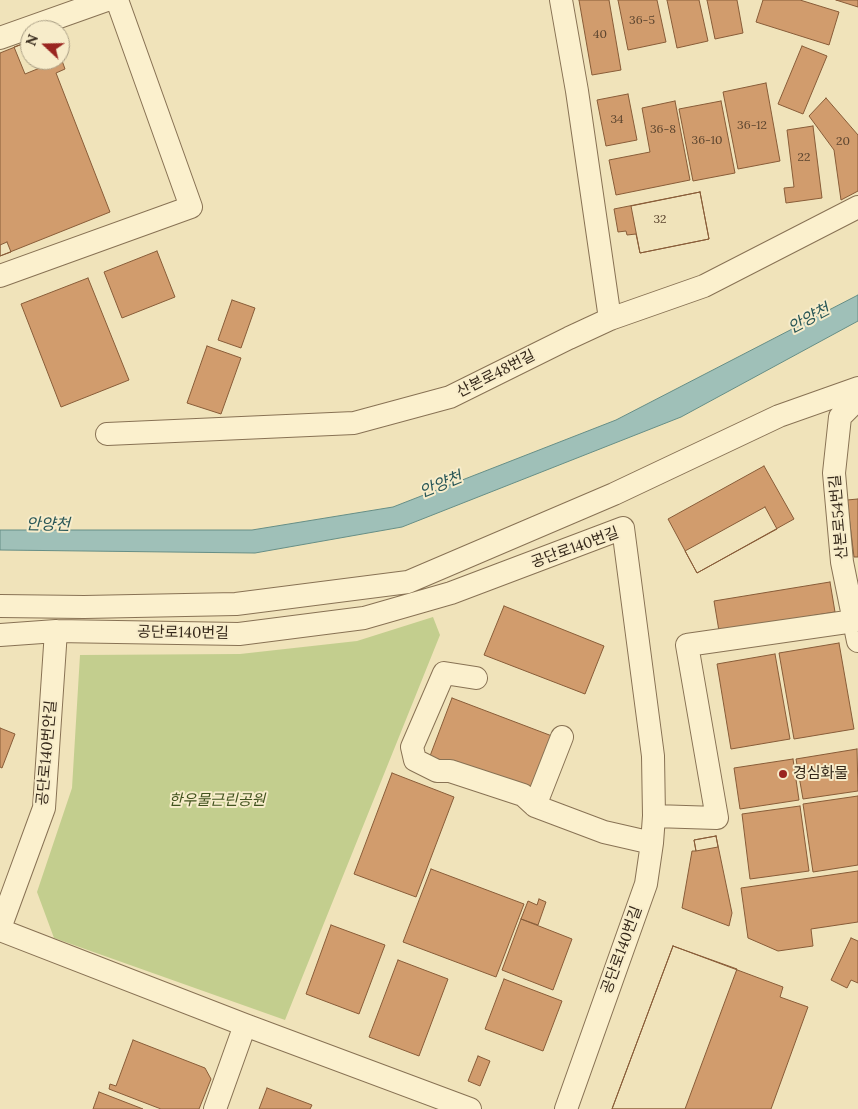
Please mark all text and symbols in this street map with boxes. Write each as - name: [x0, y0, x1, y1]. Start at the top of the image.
- house number: 36-5: [629, 14, 655, 28]
- north arrow: [20, 20, 70, 70]
- house number: 40: [593, 28, 607, 42]
- text: N: [22, 32, 42, 48]
- house number: 34: [610, 113, 624, 127]
- house number: 36-12: [737, 119, 767, 133]
- house number: 36-8: [650, 123, 676, 137]
- house number: 36-10: [692, 134, 722, 148]
- house number: 20: [836, 135, 850, 149]
- house number: 22: [798, 151, 810, 165]
- house number: 32: [653, 213, 667, 227]
- water label: 안양천: [785, 300, 833, 338]
- street label: 산본로48번길: [454, 347, 538, 401]
- water label: 안양천: [417, 468, 465, 502]
- street label: 산본로54번길: [826, 474, 852, 560]
- water label: 안양천: [26, 515, 70, 535]
- street label: 공단로140번길: [529, 524, 621, 572]
- street label: 공단로140번길: [137, 623, 229, 643]
- street label: 공단로140번안길: [33, 700, 61, 806]
- place label: 경심화물: [793, 765, 848, 783]
- marker: 경심화물: [777, 768, 789, 780]
- park label: 한우물근린공원: [169, 792, 265, 810]
- street label: 공단로140번길: [598, 904, 646, 996]

